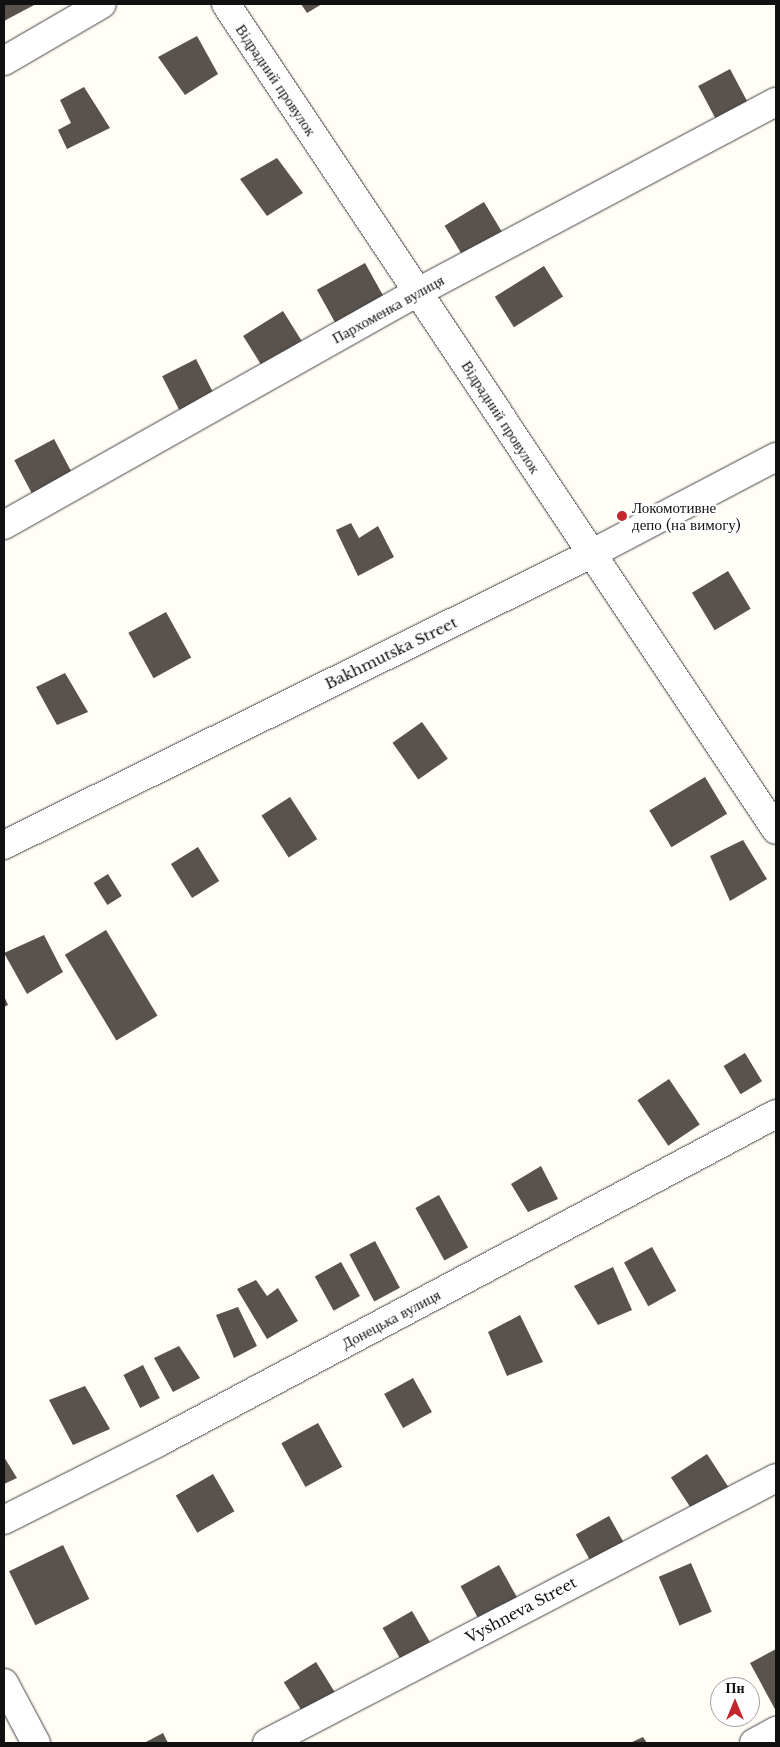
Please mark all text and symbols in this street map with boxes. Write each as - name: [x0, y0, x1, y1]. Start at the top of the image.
- street label: Відрадний провулок: [232, 21, 320, 139]
- street label: Пархоменка вулиця: [329, 271, 447, 347]
- street label: Відрадний провулок: [458, 357, 544, 477]
- place label: Локомотивне депо (на вимогу): [632, 498, 741, 533]
- marker: Локомотивне депо (на вимогу): [616, 510, 628, 522]
- street label: Bakhmutska Street: [322, 613, 460, 693]
- street label: Донецька вулиця: [339, 1285, 443, 1353]
- street label: Vyshneva Street: [462, 1573, 580, 1647]
- north arrow: [710, 1677, 760, 1727]
- text: Пн: [726, 1679, 744, 1697]

